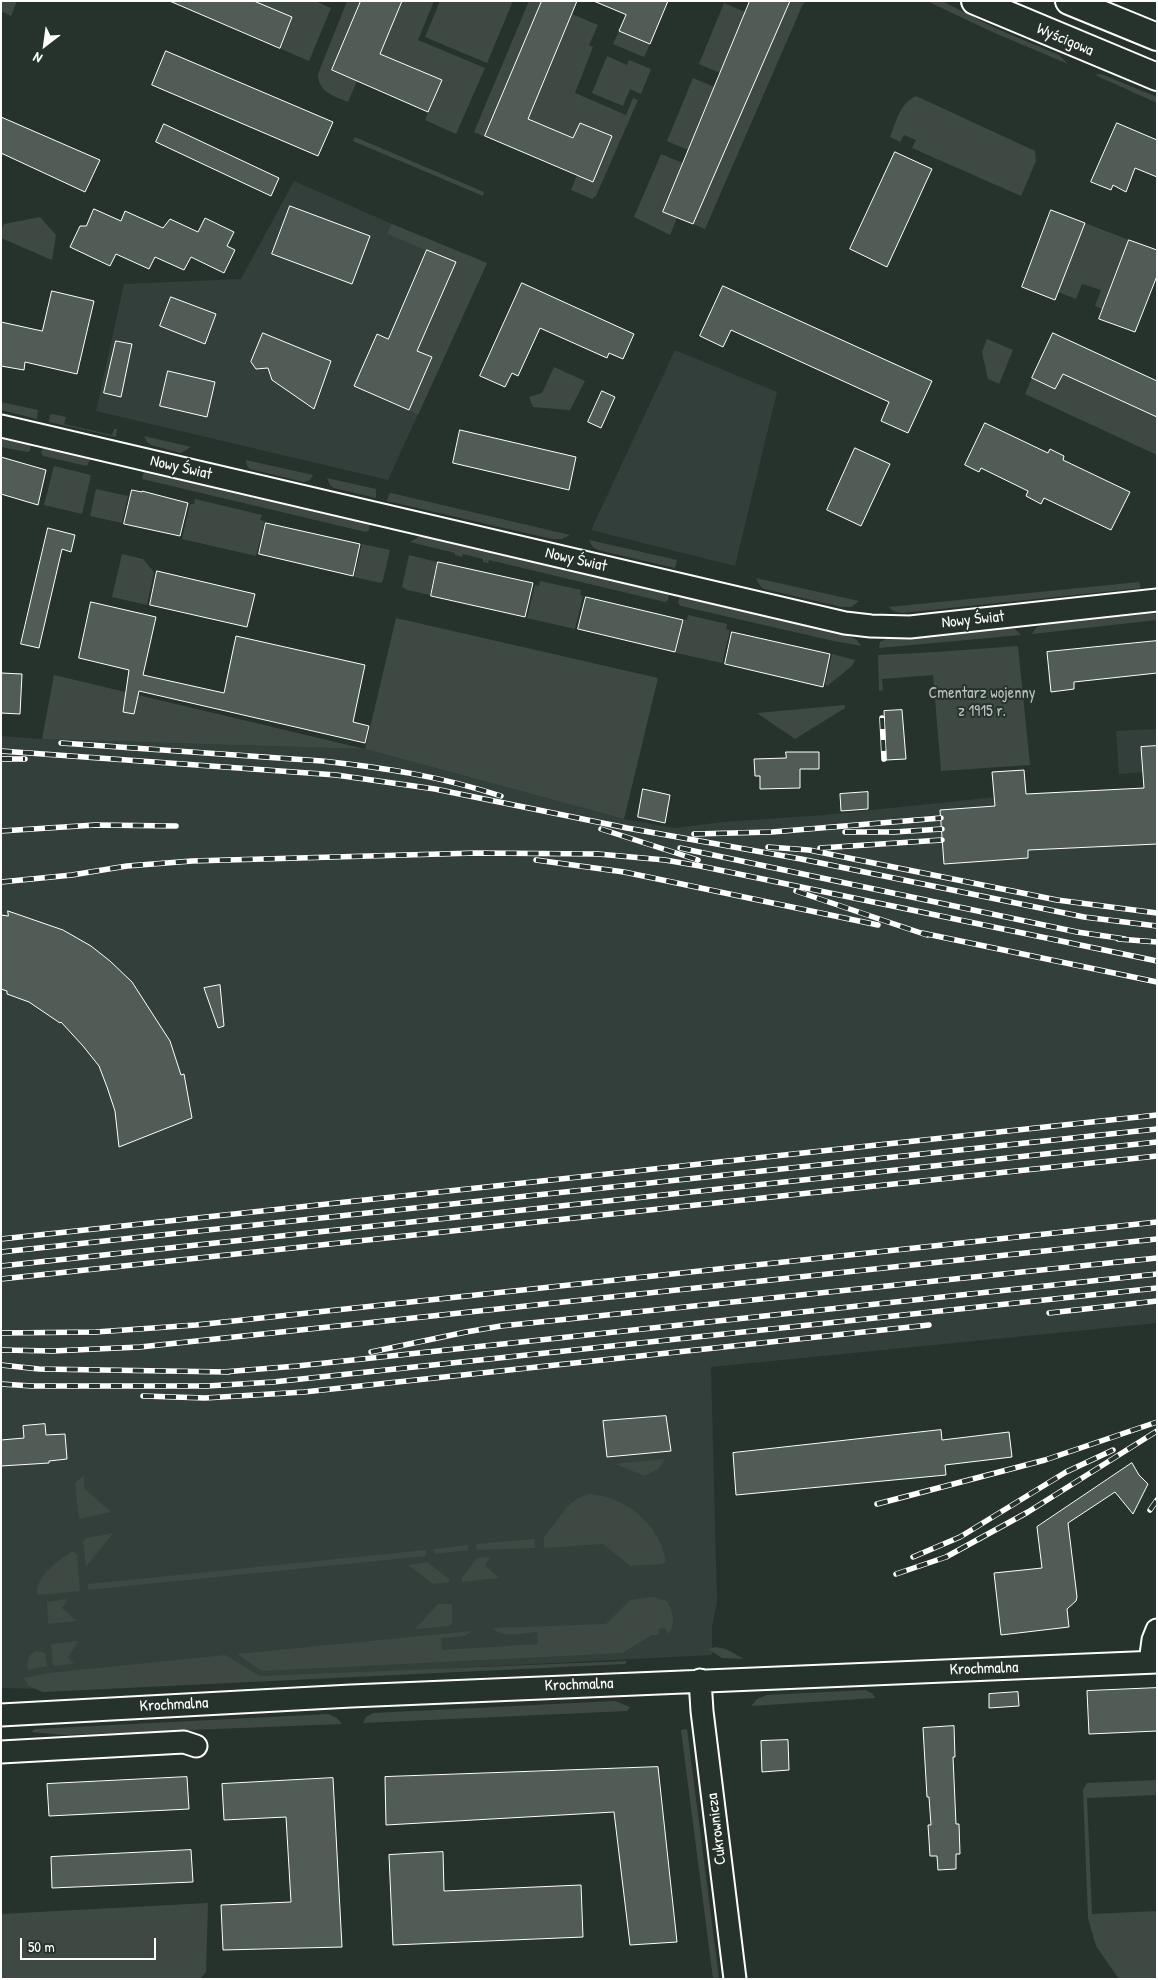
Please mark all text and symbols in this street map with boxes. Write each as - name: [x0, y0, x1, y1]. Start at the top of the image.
- street label: Wyścigowa: [1034, 19, 1096, 61]
- north arrow: [20, 20, 70, 70]
- text: N: [29, 48, 45, 69]
- street label: Nowy Świat: [148, 452, 214, 484]
- street label: Nowy Świat: [543, 544, 609, 576]
- street label: Nowy Świat: [941, 607, 1005, 633]
- park label: Cmentarz wojenny z 1915 r.: [929, 684, 1035, 722]
- street label: Krochmalna: [949, 1658, 1019, 1680]
- street label: Krochmalna: [544, 1674, 614, 1696]
- street label: Krochmalna: [139, 1694, 209, 1716]
- street label: Cukrownicza: [703, 1792, 731, 1866]
- scale bar: [22, 1928, 159, 1960]
- text: 50 m: [28, 1936, 55, 1957]

